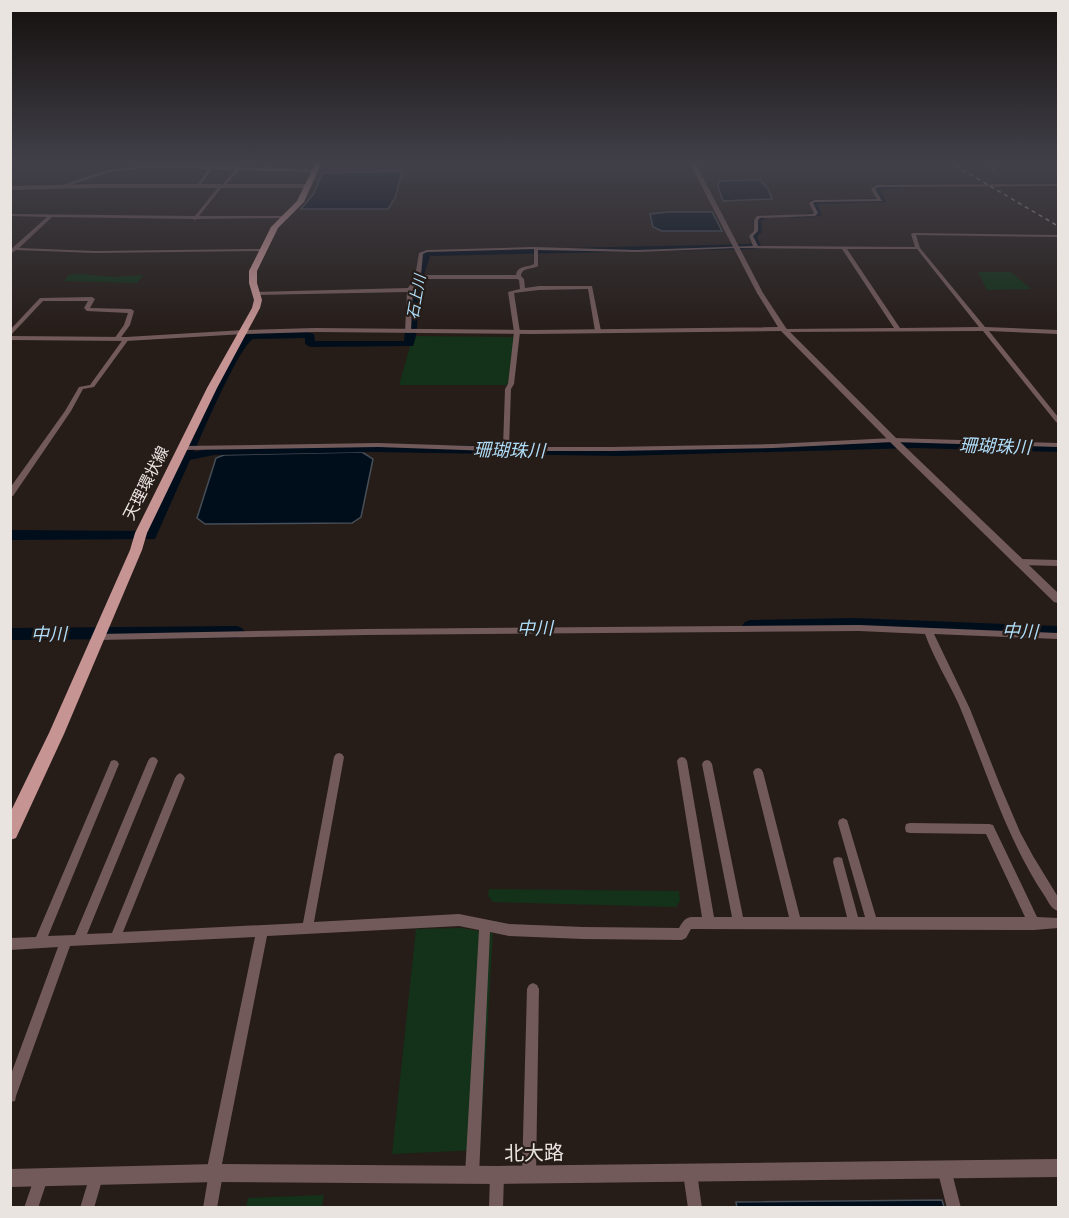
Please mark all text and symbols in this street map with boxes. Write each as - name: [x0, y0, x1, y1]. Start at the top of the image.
- water label: 石上川: [404, 271, 429, 321]
- water label: 珊瑚珠川: [959, 434, 1033, 458]
- water label: 珊瑚珠川: [473, 439, 547, 461]
- street label: 天理環状線: [119, 443, 173, 523]
- water label: 中川: [517, 617, 555, 639]
- water label: 中川: [1002, 620, 1040, 642]
- water label: 中川: [31, 623, 69, 645]
- street label: 北大路: [504, 1140, 564, 1166]

